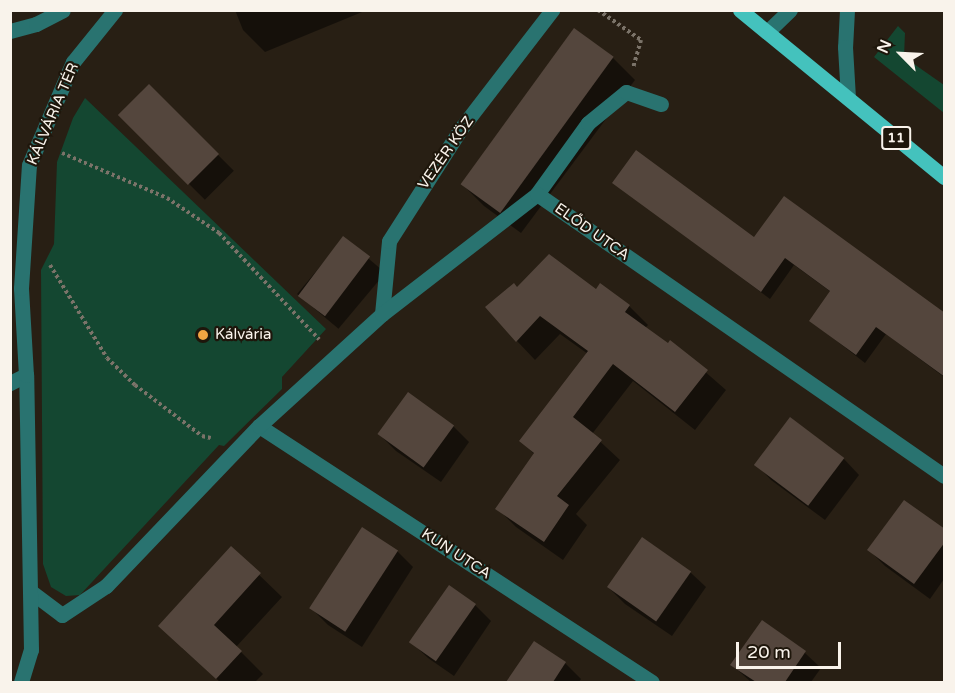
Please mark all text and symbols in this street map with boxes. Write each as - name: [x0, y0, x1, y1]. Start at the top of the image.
- north arrow: [871, 24, 931, 84]
- text: N: [873, 37, 896, 57]
- street label: KÁLVÁRIA TÉR: [23, 60, 83, 168]
- street label: VEZÉR KÖZ: [414, 113, 478, 193]
- road number: 11: [881, 127, 911, 149]
- street label: ELŐD UTCA: [551, 200, 633, 264]
- place label: Kálvária: [215, 326, 271, 344]
- marker: Kálvária: [196, 328, 210, 342]
- street label: KUN UTCA: [418, 525, 494, 583]
- scale bar: [739, 630, 844, 668]
- text: 20 m: [747, 641, 791, 663]

